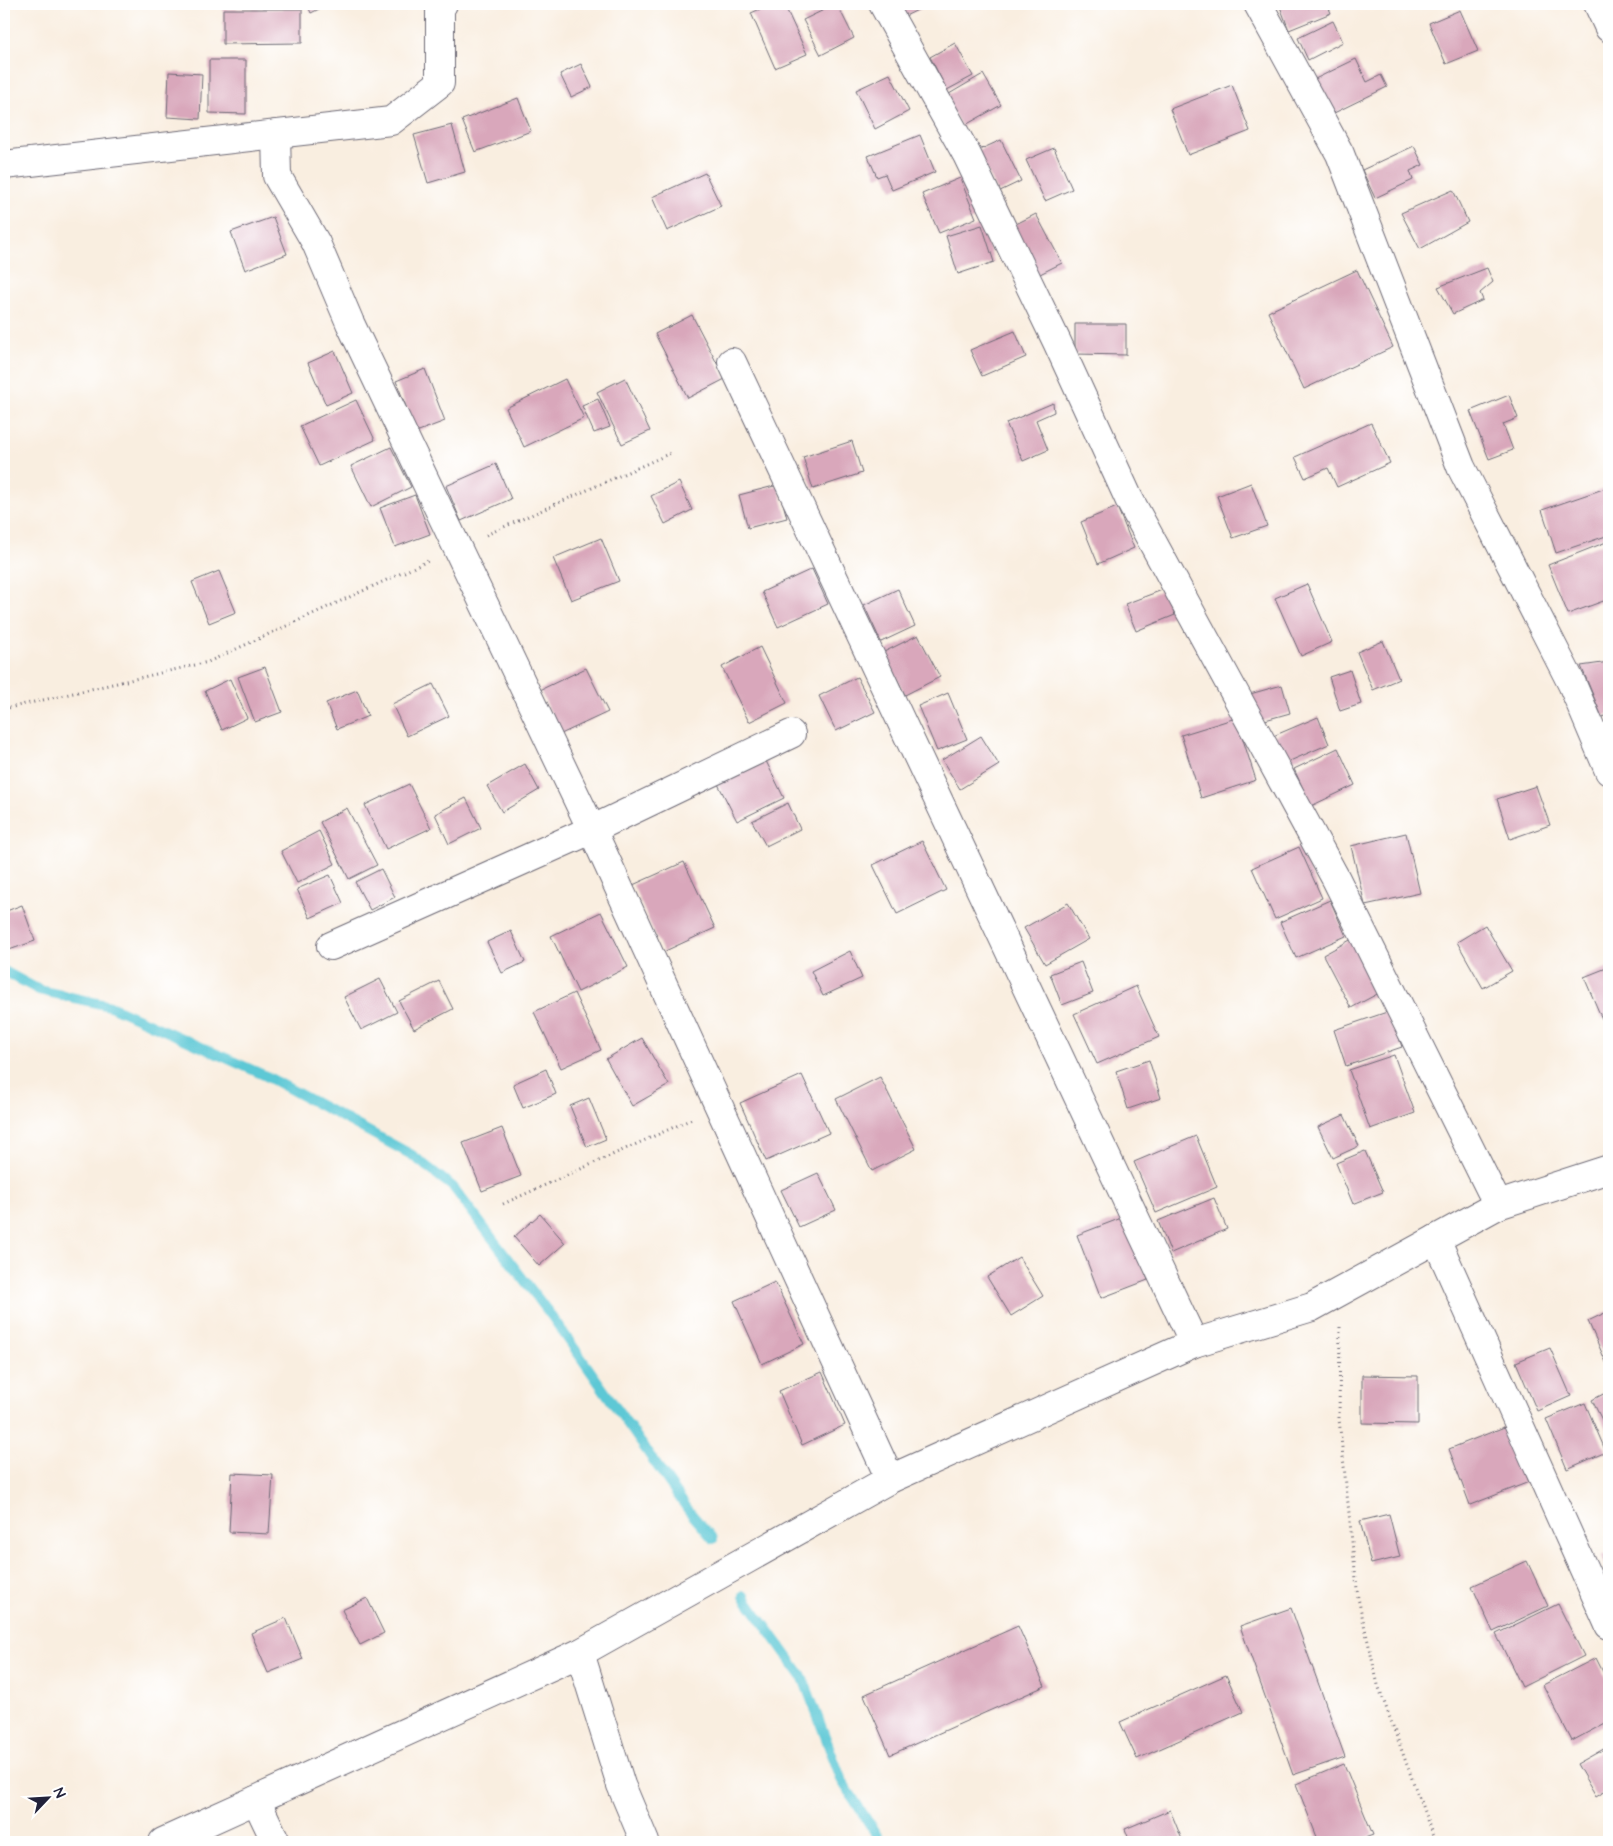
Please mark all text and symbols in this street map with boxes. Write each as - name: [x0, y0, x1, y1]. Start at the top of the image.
- north arrow: [22, 1774, 72, 1824]
- text: N: [48, 1785, 70, 1801]

